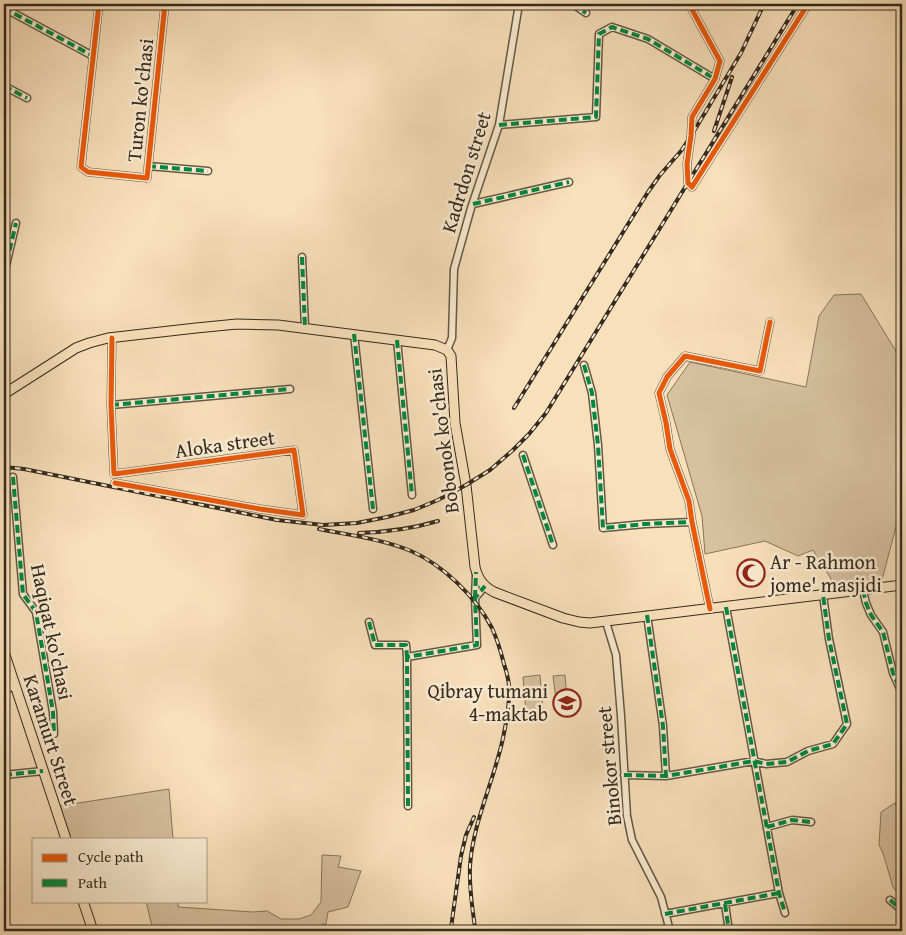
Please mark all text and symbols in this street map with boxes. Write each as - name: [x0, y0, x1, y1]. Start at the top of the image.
- street label: Turon ko'chasi: [119, 37, 160, 163]
- street label: Kadrdon street: [433, 108, 498, 236]
- street label: Bobonok ko'chasi: [419, 366, 466, 515]
- street label: Aloka street: [173, 422, 277, 465]
- place label: Ar - Rahmon jome' masjidi: [767, 547, 882, 599]
- mosque icon: Ar - Rahmon jome' masjidi: [736, 558, 766, 588]
- street label: Haqiqat ko'chasi: [24, 561, 81, 703]
- street label: Karamurt Street: [17, 671, 86, 809]
- place label: Qibray tumani 4-maktab: [428, 676, 548, 728]
- school or university icon: Qibray tumani 4-maktab: [552, 688, 582, 718]
- street label: Binokor street: [589, 705, 628, 827]
- legend: [32, 838, 208, 902]
- text: Cycle path: [78, 846, 144, 867]
- text: Path: [78, 872, 107, 893]

